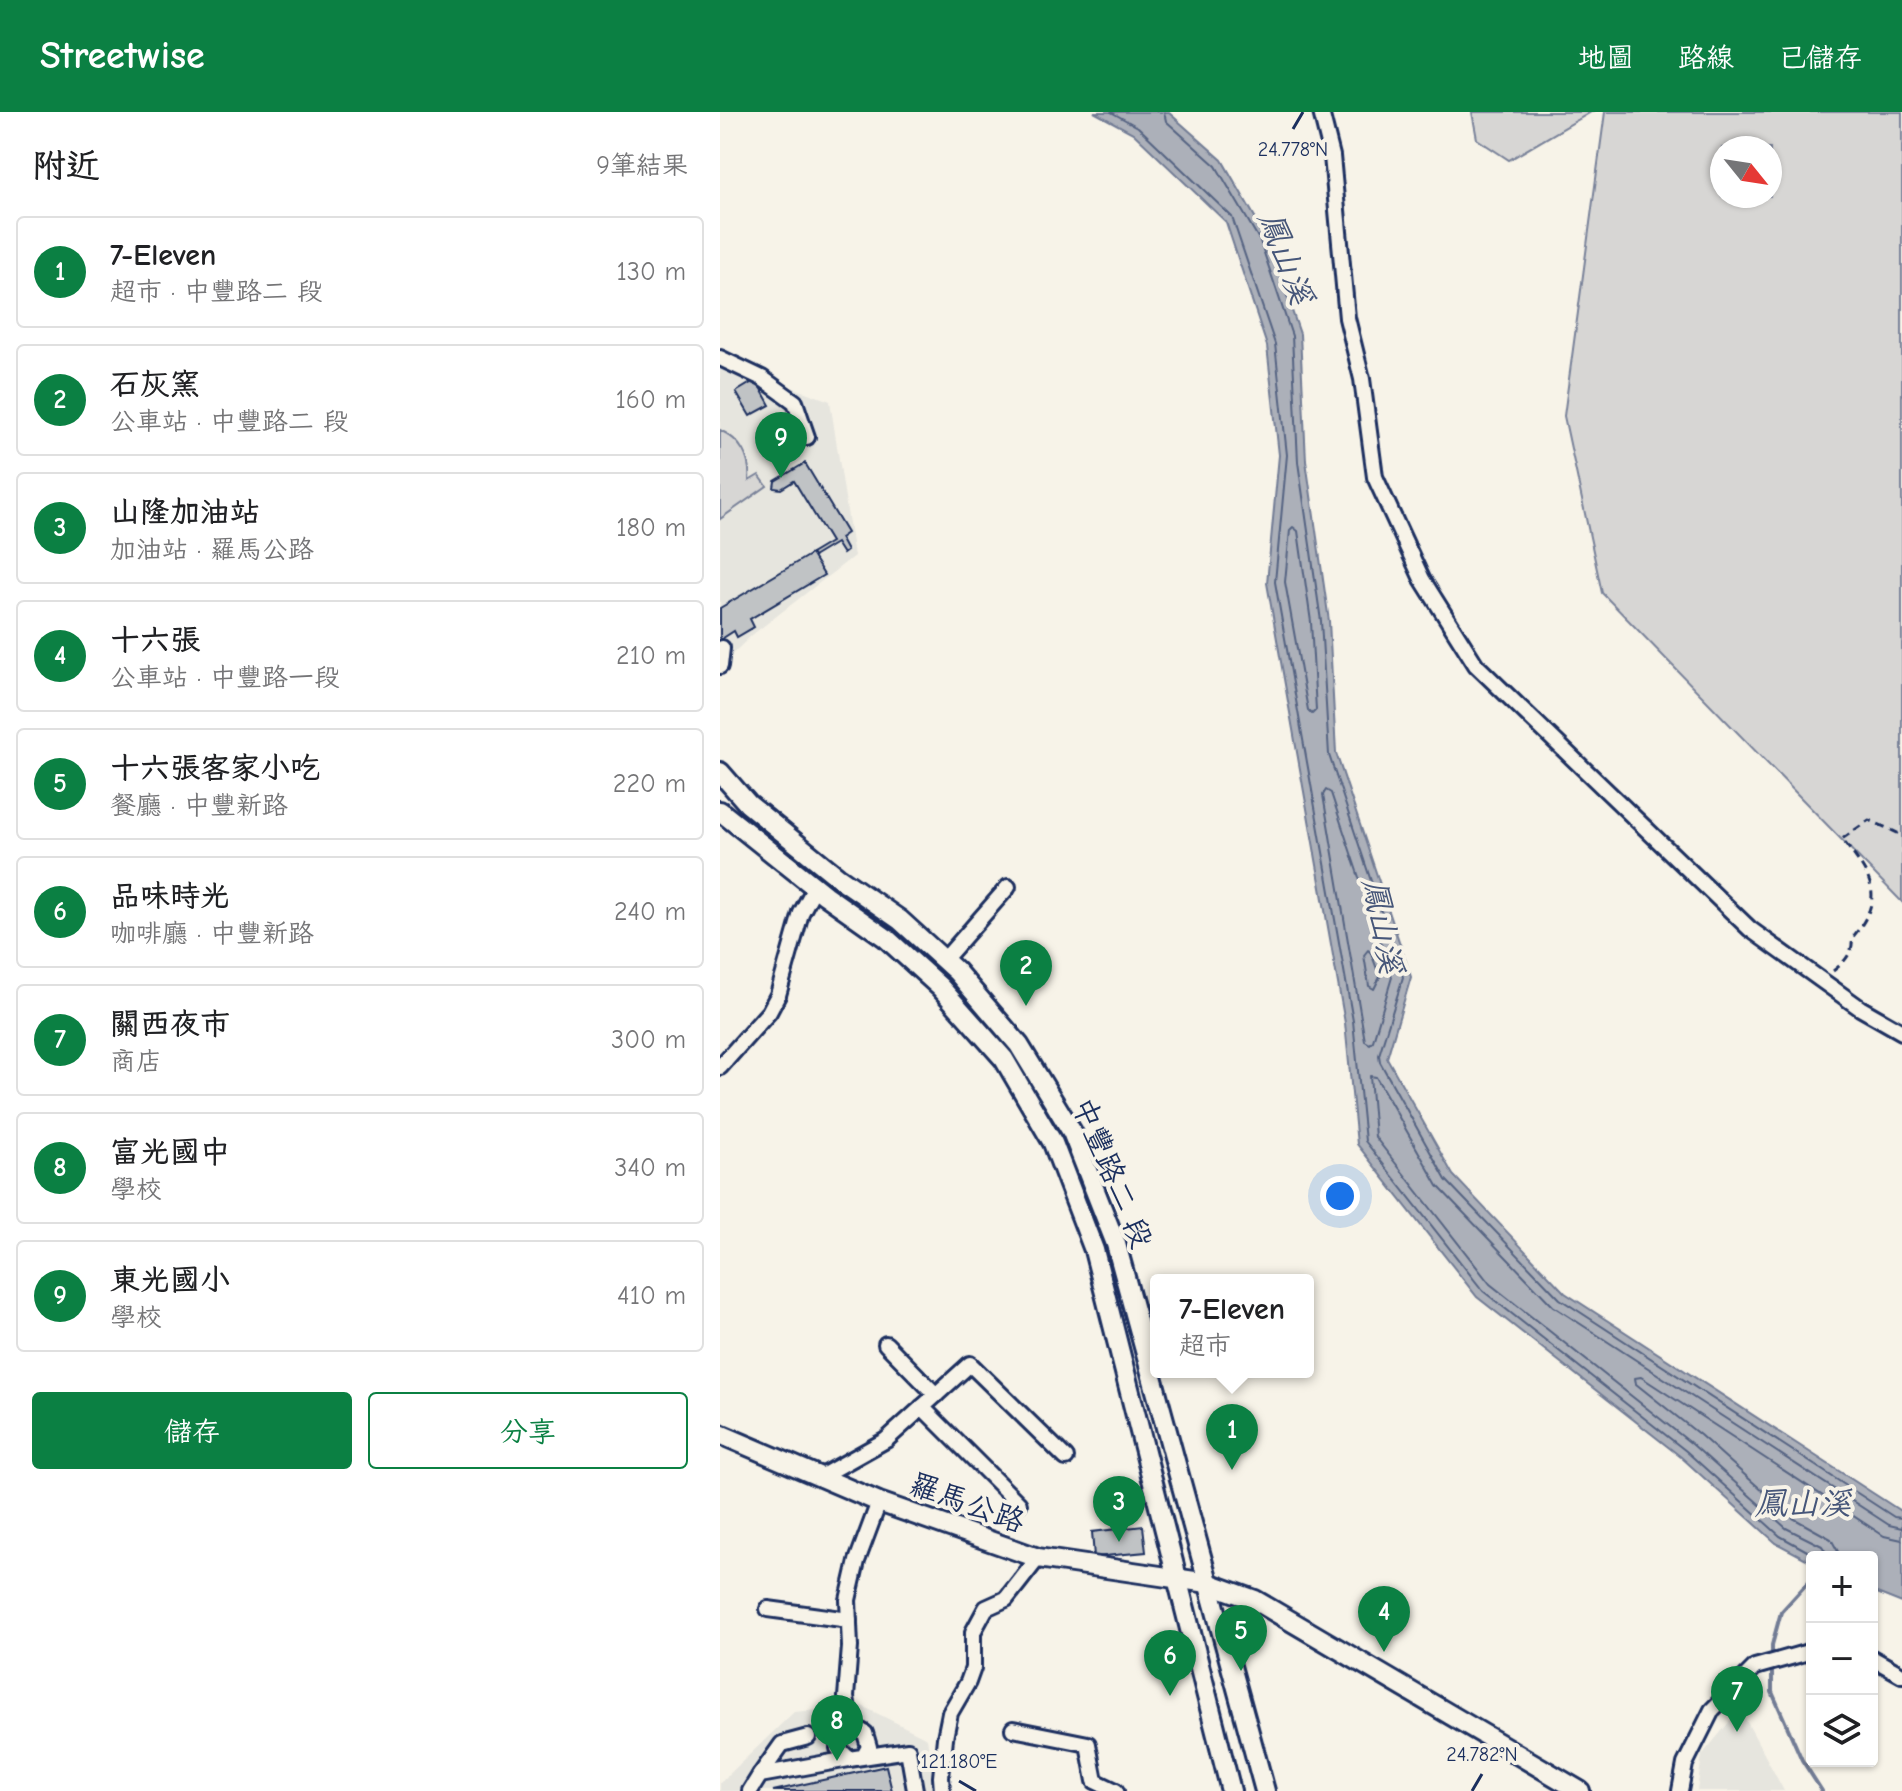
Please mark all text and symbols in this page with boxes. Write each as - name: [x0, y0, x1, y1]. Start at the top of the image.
- text: Streetwise: [40, 34, 205, 78]
- text: 地圖: [1578, 42, 1634, 74]
- text: 路線: [1678, 42, 1734, 74]
- text: 已儲存: [1778, 42, 1862, 74]
- north arrow: [1710, 136, 1782, 208]
- text: 24.778°N: [1258, 138, 1328, 161]
- text: 附近: [32, 146, 100, 186]
- text: 9筆結果: [596, 151, 688, 181]
- water label: 鳳山溪: [1251, 206, 1321, 311]
- text: 7-Eleven: [110, 238, 216, 273]
- text: 1: [55, 257, 65, 287]
- text: 130 m: [617, 257, 686, 287]
- text: 超市 · 中豐路二 段: [110, 277, 323, 307]
- text: 石灰窯: [110, 367, 200, 402]
- text: 2: [54, 385, 66, 415]
- text: 160 m: [616, 385, 686, 415]
- text: 公車站 · 中豐路二 段: [110, 407, 349, 437]
- pin: 9: [755, 412, 807, 478]
- text: 山隆加油站: [110, 495, 260, 530]
- text: 3: [54, 513, 66, 543]
- text: 180 m: [616, 513, 686, 543]
- text: 加油站 · 羅馬公路: [110, 535, 314, 565]
- text: 十六張: [110, 623, 200, 658]
- text: 4: [54, 641, 66, 671]
- text: 210 m: [616, 641, 686, 671]
- text: 公車站 · 中豐路一段: [110, 663, 340, 693]
- text: 十六張客家小吃: [110, 751, 320, 786]
- text: 5: [53, 769, 67, 799]
- text: 220 m: [613, 769, 686, 799]
- text: 餐廳 · 中豐新路: [110, 791, 288, 821]
- water label: 鳳山溪: [1355, 874, 1411, 979]
- text: 品味時光: [110, 879, 230, 914]
- text: 6: [53, 897, 67, 927]
- text: 240 m: [614, 897, 686, 927]
- text: 咖啡廳 · 中豐新路: [110, 919, 314, 949]
- pin: 2: [1000, 940, 1052, 1006]
- text: 關西夜市: [110, 1007, 230, 1042]
- text: 7: [54, 1025, 66, 1055]
- text: 300 m: [611, 1025, 686, 1055]
- text: 商店: [110, 1047, 162, 1077]
- street label: 中豐路二 段: [1065, 1093, 1159, 1253]
- text: 富光國中: [110, 1135, 230, 1170]
- text: 8: [53, 1153, 67, 1183]
- text: 340 m: [614, 1153, 686, 1183]
- text: 學校: [110, 1175, 162, 1205]
- your location: [1320, 1176, 1360, 1216]
- text: 東光國小: [110, 1263, 230, 1298]
- popup: [1150, 1274, 1314, 1378]
- text: 9: [53, 1281, 67, 1311]
- text: 410 m: [617, 1281, 686, 1311]
- text: 7-Eleven: [1179, 1292, 1285, 1327]
- text: 學校: [110, 1303, 162, 1333]
- text: 超市: [1179, 1331, 1231, 1361]
- button: 儲存: [32, 1392, 352, 1469]
- button: 分享: [368, 1392, 688, 1469]
- pin: 1: [1206, 1404, 1258, 1470]
- street label: 羅馬公路: [905, 1466, 1029, 1540]
- pin: 3: [1093, 1476, 1145, 1542]
- water label: 鳳山溪: [1754, 1485, 1853, 1522]
- map controls: [1806, 1551, 1878, 1767]
- button: +: [1806, 1551, 1878, 1623]
- pin: 4: [1358, 1586, 1410, 1652]
- pin: 5: [1215, 1605, 1267, 1671]
- button: −: [1806, 1623, 1878, 1695]
- pin: 6: [1144, 1630, 1196, 1696]
- pin: 7: [1711, 1666, 1763, 1732]
- pin: 8: [811, 1695, 863, 1761]
- button: layers: [1806, 1695, 1878, 1767]
- text: 24.782°N: [1446, 1743, 1518, 1766]
- text: 121.180°E: [921, 1750, 997, 1773]

